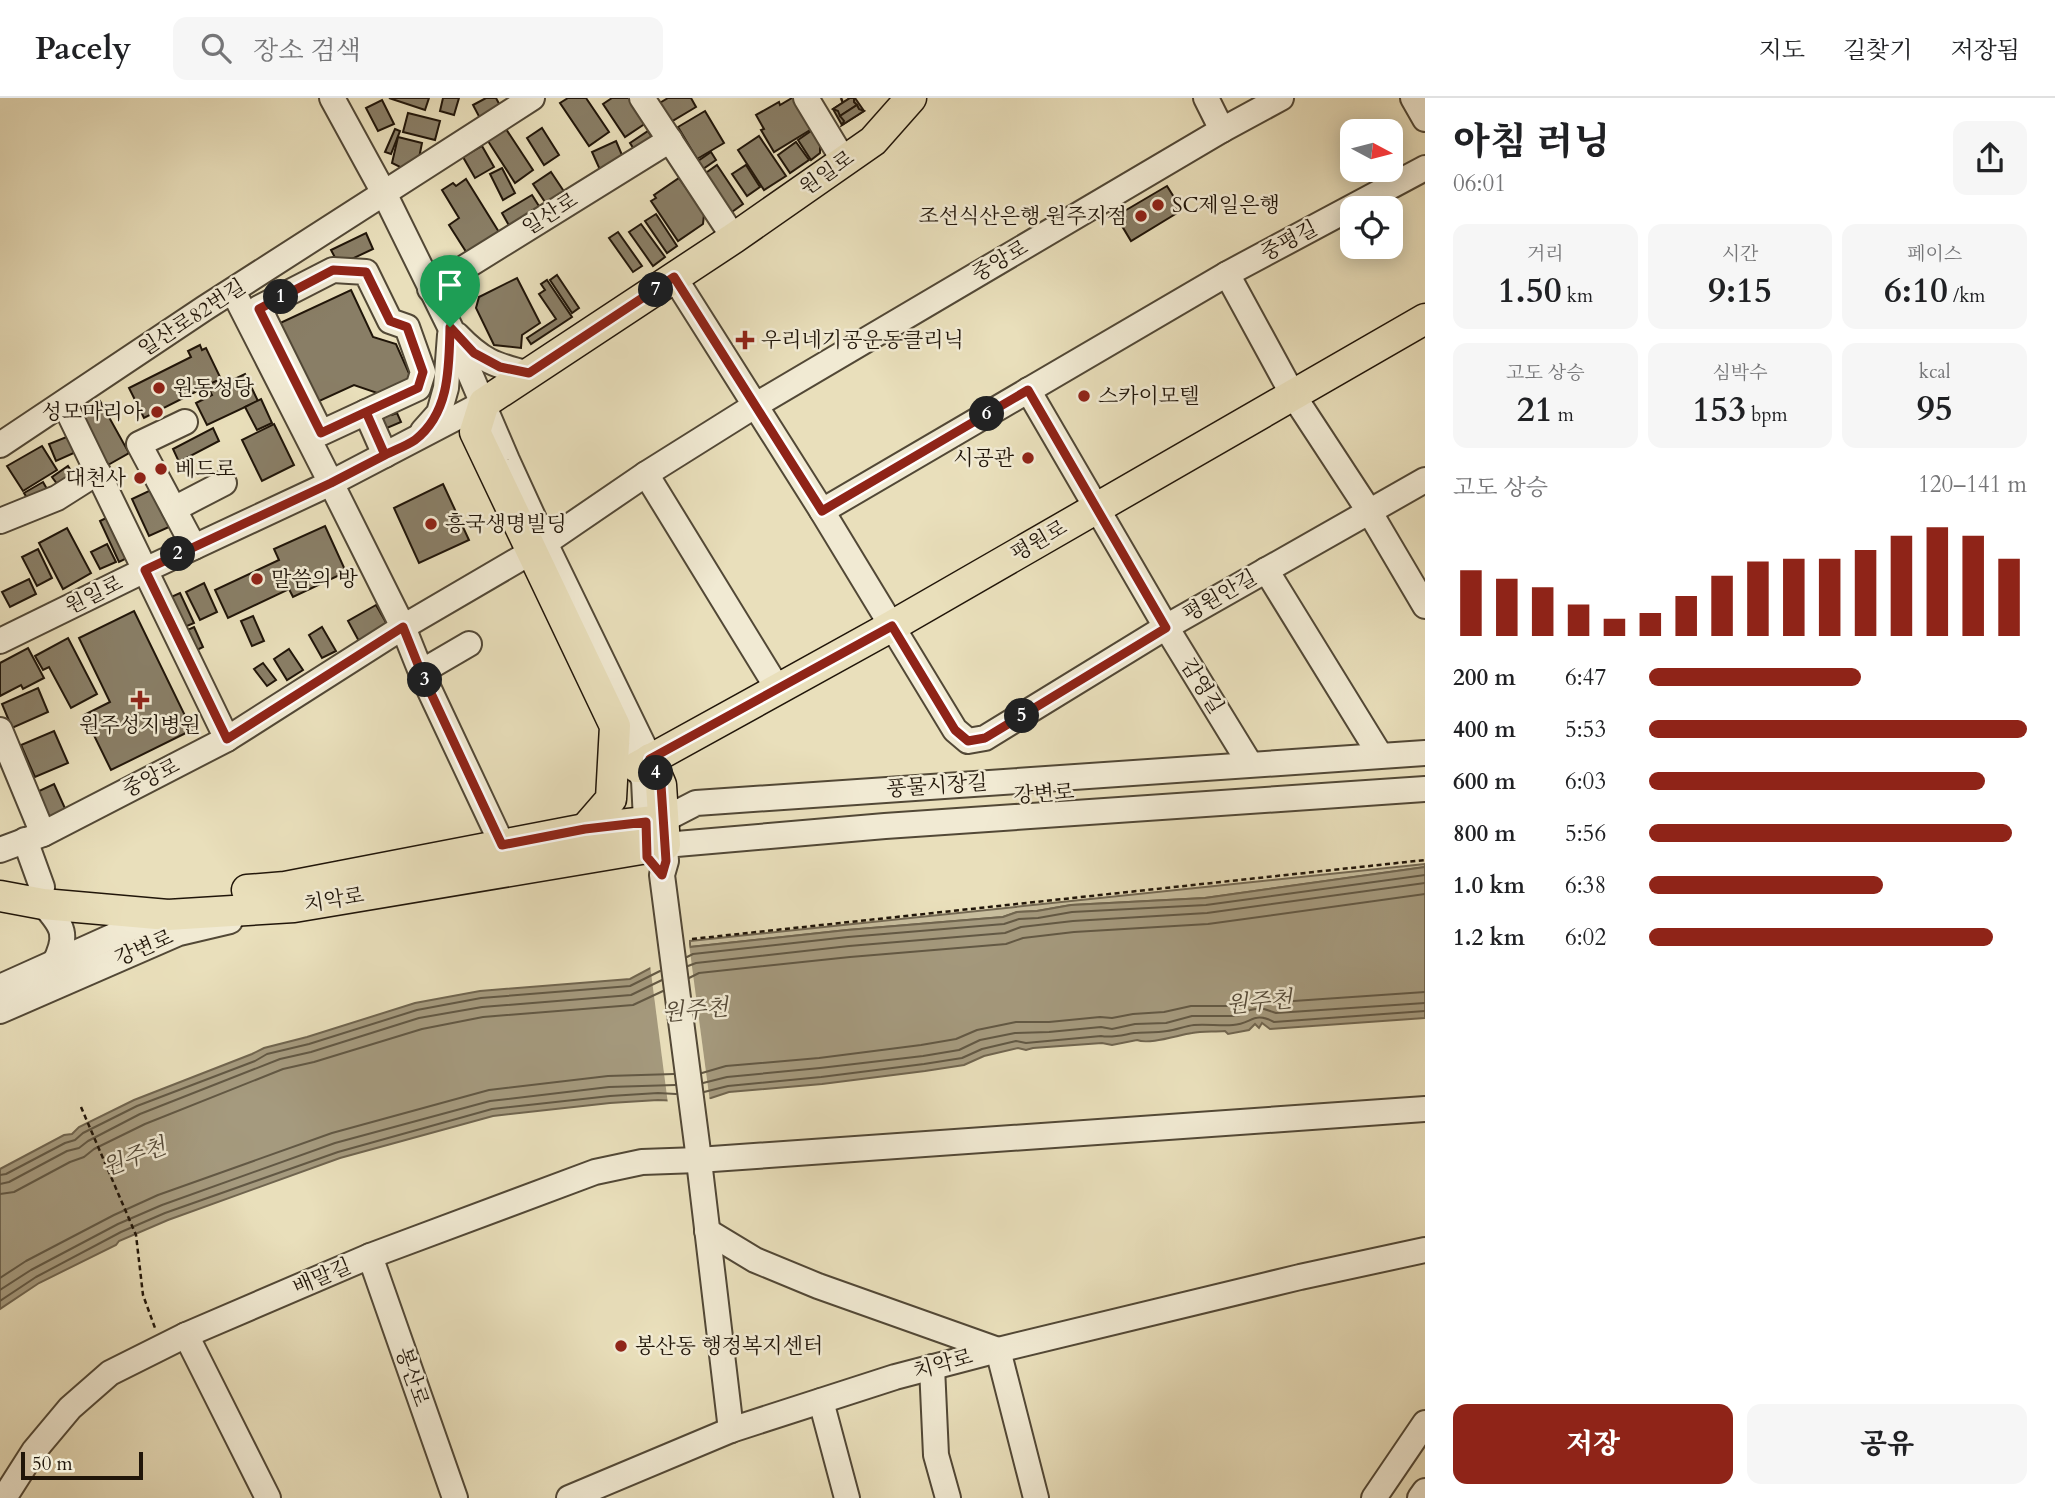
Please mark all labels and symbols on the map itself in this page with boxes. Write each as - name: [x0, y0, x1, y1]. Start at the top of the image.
- north arrow: [1340, 119, 1404, 182]
- street label: 원일로: [794, 144, 860, 202]
- street label: 일산로: [517, 186, 583, 242]
- place label: SC제일은행: [1172, 191, 1280, 220]
- marker: SC제일은행: [1150, 197, 1166, 213]
- place label: 조선식산은행 원주지점: [919, 202, 1127, 231]
- marker: 조선식산은행 원주지점: [1133, 208, 1149, 224]
- street label: 중평길: [1255, 214, 1323, 268]
- street label: 중앙로: [966, 233, 1034, 289]
- pin: [420, 255, 480, 327]
- street label: 일산로82번길: [133, 272, 251, 364]
- pin: 7: [638, 272, 674, 308]
- pin: 1: [264, 280, 298, 314]
- place label: 우리네기공운동클리닉: [761, 326, 964, 355]
- marker: 우리네기공운동클리닉: [735, 330, 755, 350]
- place label: 원동성당: [173, 374, 255, 403]
- marker: 원동성당: [151, 380, 167, 396]
- place label: 스카이모텔: [1098, 382, 1199, 411]
- marker: 스카이모텔: [1076, 388, 1092, 404]
- pin: 6: [970, 396, 1004, 432]
- place label: 성모마리아: [42, 398, 144, 427]
- marker: 성모마리아: [149, 404, 165, 420]
- place label: 시공관: [953, 444, 1015, 473]
- marker: 시공관: [1020, 450, 1036, 466]
- place label: 베드로: [175, 455, 236, 484]
- marker: 베드로: [153, 461, 169, 477]
- place label: 대천사: [65, 464, 127, 493]
- marker: 대천사: [132, 470, 148, 486]
- place label: 흥국생명빌딩: [445, 510, 567, 539]
- street label: 평원로: [1005, 513, 1073, 569]
- marker: 흥국생명빌딩: [423, 516, 439, 532]
- pin: 2: [160, 536, 196, 572]
- street label: 평원안길: [1178, 563, 1262, 629]
- place label: 말씀의 방: [271, 565, 358, 594]
- street label: 원일로: [60, 569, 128, 621]
- marker: 말씀의 방: [249, 571, 265, 587]
- street label: 감영길: [1174, 653, 1230, 719]
- pin: 3: [408, 662, 442, 698]
- marker: 원주성지병원: [130, 690, 150, 710]
- pin: 5: [1004, 698, 1040, 734]
- place label: 원주성지병원: [79, 711, 201, 740]
- street label: 중앙로: [117, 751, 185, 805]
- pin: 4: [638, 756, 674, 790]
- street label: 풍물시장길: [885, 768, 989, 804]
- street label: 강변로: [1013, 777, 1075, 811]
- street label: 치악로: [302, 881, 366, 919]
- street label: 강변로: [110, 923, 178, 973]
- water label: 원주천: [1224, 983, 1295, 1020]
- water label: 원주천: [660, 991, 731, 1028]
- water label: 원주천: [97, 1130, 172, 1183]
- street label: 배말길: [288, 1252, 356, 1302]
- place label: 봉산동 행정복지센터: [635, 1332, 823, 1361]
- marker: 봉산동 행정복지센터: [613, 1338, 629, 1354]
- street label: 치악로: [910, 1342, 976, 1386]
- street label: 봉산로: [388, 1344, 436, 1410]
- scale bar: [21, 1449, 144, 1481]

